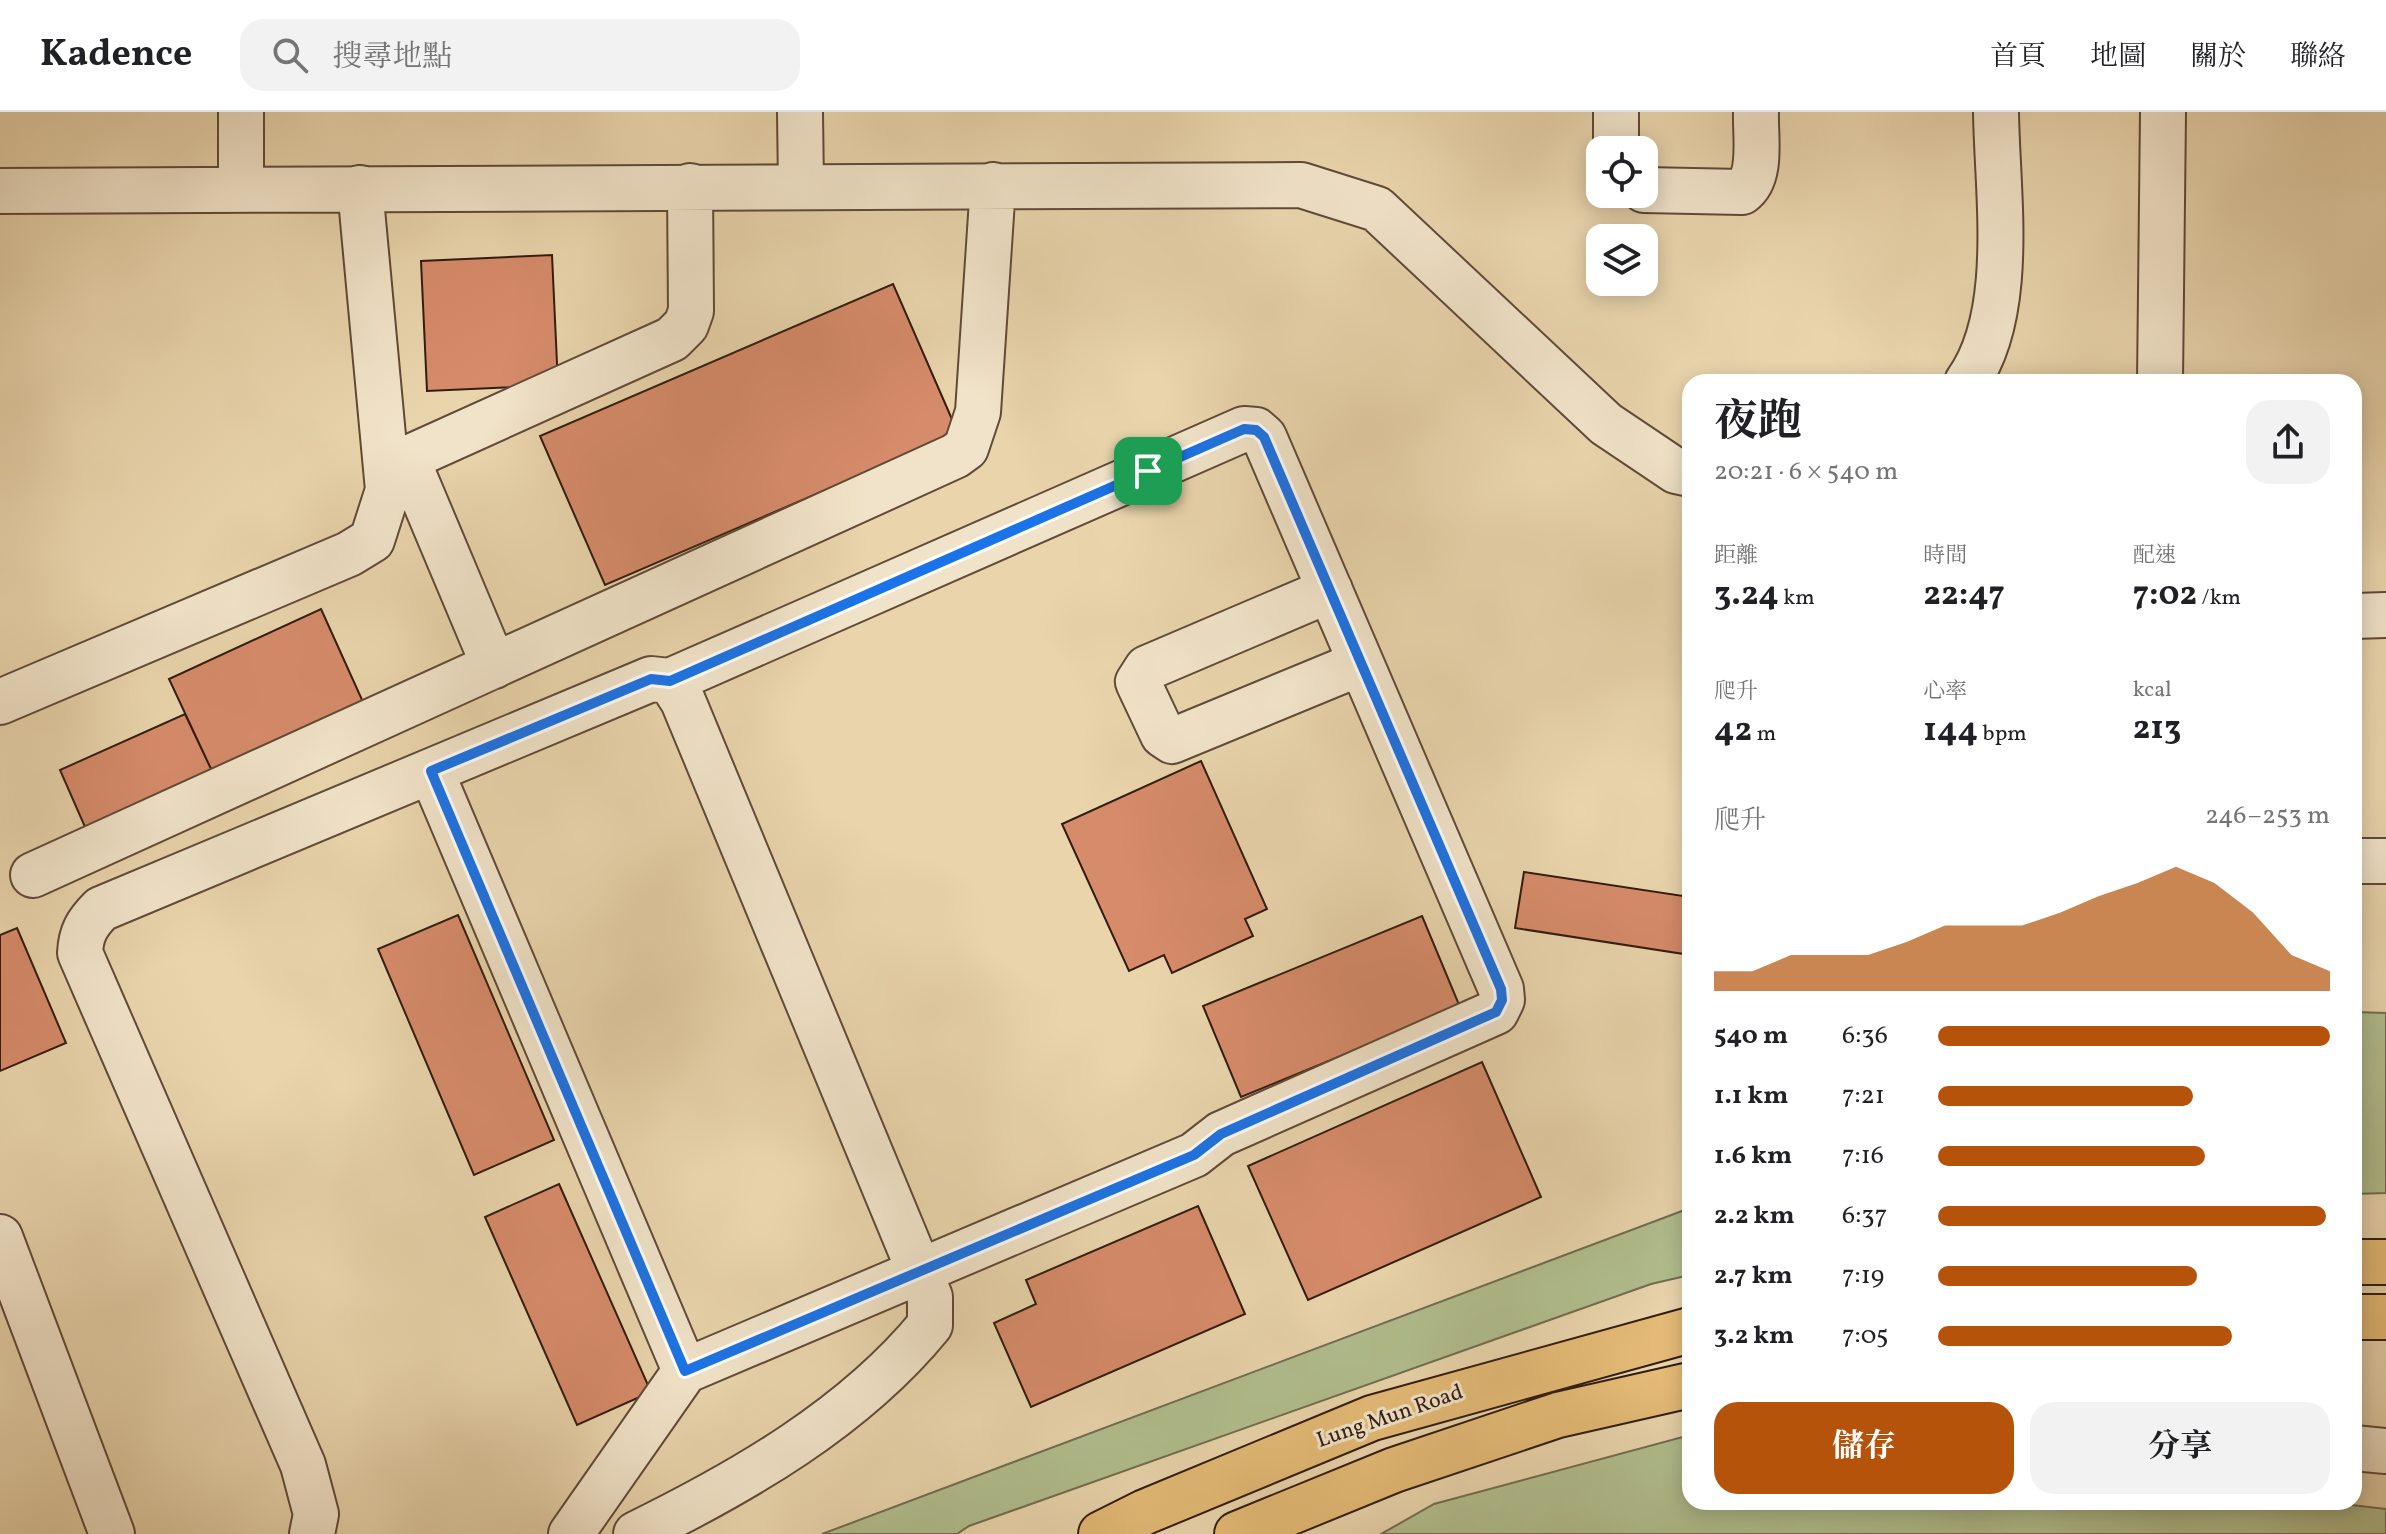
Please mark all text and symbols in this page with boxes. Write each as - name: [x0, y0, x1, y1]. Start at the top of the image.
- search box: [240, 19, 800, 91]
- text: Kadence: [40, 29, 192, 82]
- icon: search: [268, 33, 312, 77]
- text: 搜尋地點: [332, 37, 452, 79]
- text: 首頁: [1990, 38, 2046, 77]
- text: 地圖: [2090, 38, 2146, 77]
- text: 關於: [2190, 38, 2246, 77]
- text: 聯絡: [2290, 38, 2346, 77]
- map controls: [1586, 136, 1658, 296]
- button: locate: [1586, 136, 1658, 208]
- button: layers: [1586, 224, 1658, 296]
- text: 夜跑: [1714, 393, 1802, 454]
- button: share: [2246, 400, 2330, 484]
- pin: [1114, 437, 1182, 505]
- icon: arrive: [1126, 449, 1170, 493]
- text: 20:21 · 6 × 540 m: [1714, 454, 1898, 490]
- text: 距離: [1714, 541, 1758, 572]
- text: 時間: [1923, 541, 1967, 572]
- text: 配速: [2133, 541, 2177, 572]
- text: 3.24: [1714, 572, 1779, 619]
- text: 22:47: [1923, 572, 2005, 619]
- text: 7:02: [2133, 572, 2197, 619]
- text: km: [1779, 583, 1815, 614]
- text: /km: [2197, 583, 2241, 614]
- text: kcal: [2133, 675, 2172, 706]
- text: 爬升: [1714, 677, 1758, 708]
- text: 心率: [1923, 677, 1967, 708]
- text: 213: [2133, 706, 2181, 753]
- text: 42: [1714, 708, 1752, 755]
- text: 144: [1923, 708, 1978, 755]
- text: m: [1752, 719, 1776, 750]
- text: bpm: [1978, 719, 2027, 750]
- text: 246–253 m: [2205, 798, 2330, 834]
- text: 爬升: [1714, 803, 1766, 839]
- text: 540 m: [1714, 1018, 1788, 1054]
- text: 6:36: [1842, 1018, 1888, 1054]
- text: 1.1 km: [1714, 1078, 1788, 1114]
- text: 7:21: [1842, 1078, 1885, 1114]
- text: 1.6 km: [1714, 1138, 1792, 1174]
- text: 7:16: [1842, 1138, 1884, 1174]
- text: 2.2 km: [1714, 1198, 1795, 1234]
- text: 6:37: [1842, 1198, 1887, 1234]
- text: 2.7 km: [1714, 1258, 1793, 1294]
- text: 7:19: [1842, 1258, 1884, 1294]
- text: 3.2 km: [1714, 1318, 1794, 1354]
- text: 7:05: [1842, 1318, 1889, 1354]
- street label: Lung Mun Road: [1313, 1377, 1467, 1457]
- button: 儲存: [1714, 1402, 2014, 1494]
- button: 分享: [2030, 1402, 2330, 1494]

